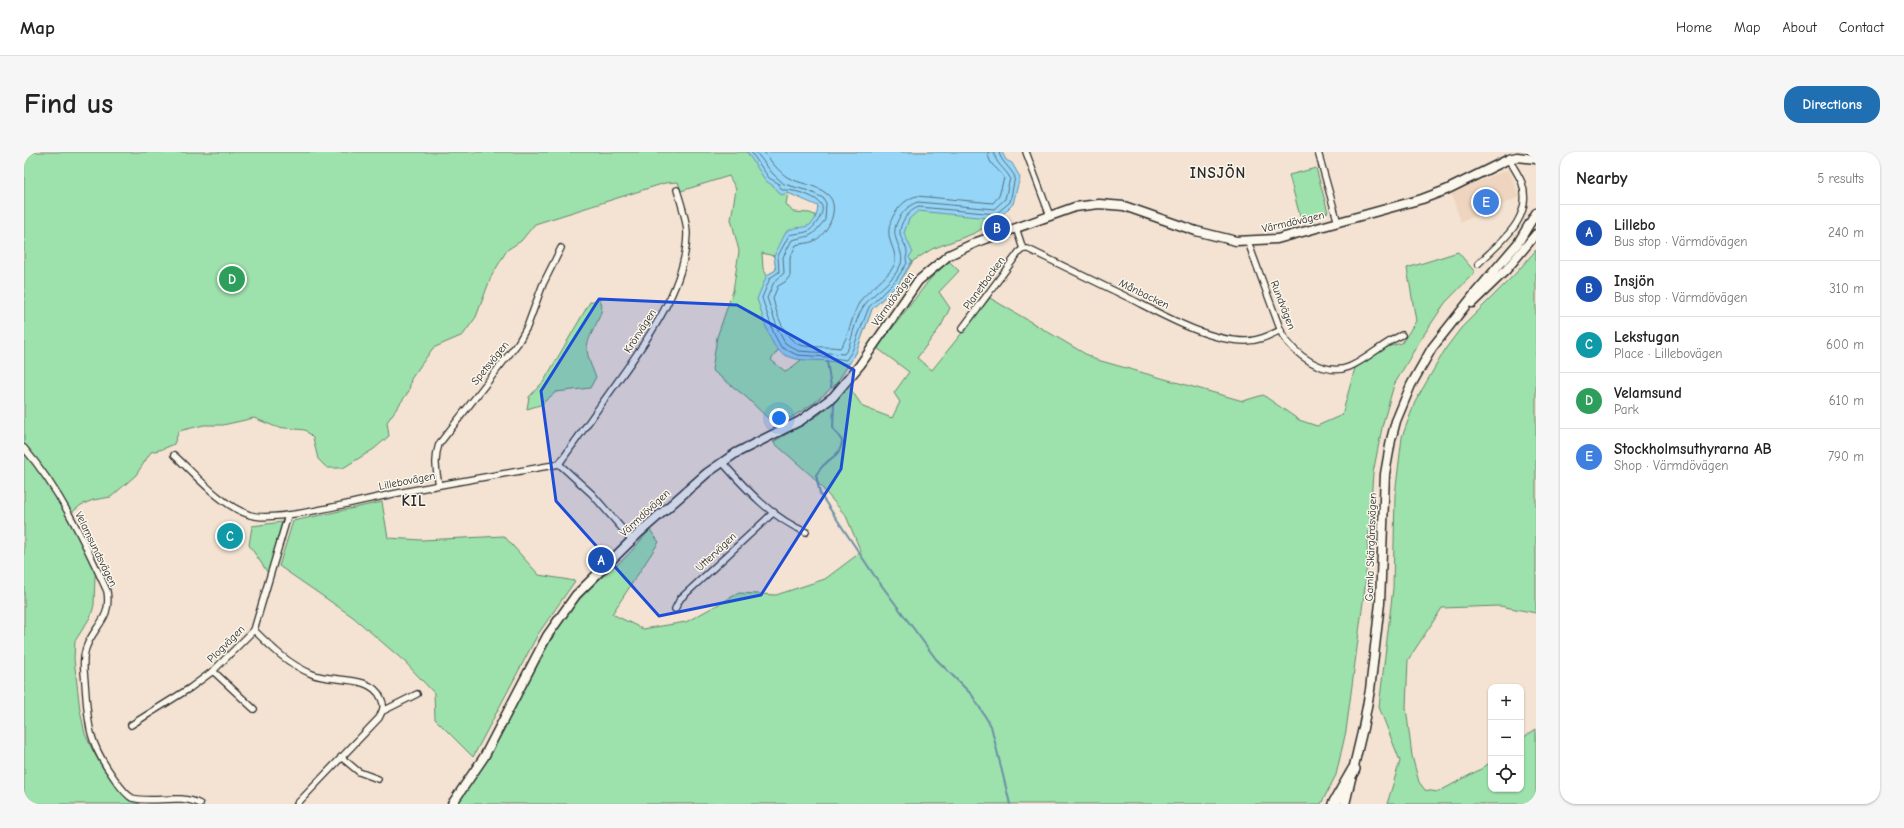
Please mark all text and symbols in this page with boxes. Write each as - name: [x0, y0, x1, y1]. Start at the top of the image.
- text: Map: [20, 17, 55, 39]
- text: Home: [1676, 19, 1712, 36]
- text: Map: [1734, 19, 1760, 36]
- text: About: [1782, 19, 1817, 36]
- text: Contact: [1839, 19, 1884, 36]
- button: Directions: [1784, 86, 1880, 123]
- text: Find us: [24, 88, 113, 120]
- district label: INSJÖN: [1190, 163, 1246, 182]
- text: Nearby: [1576, 169, 1627, 188]
- text: 5 results: [1817, 171, 1864, 186]
- pin: E: [1473, 187, 1499, 217]
- street label: Värmdövägen: [1260, 208, 1326, 236]
- pin: B: [984, 213, 1010, 243]
- text: Lillebo: [1614, 216, 1655, 234]
- text: A: [1585, 225, 1593, 240]
- text: 240 m: [1828, 225, 1864, 240]
- text: Bus stop · Värmdövägen: [1614, 234, 1748, 249]
- street label: Planetbacken: [960, 254, 1008, 312]
- pin: D: [219, 264, 245, 294]
- street label: Värmdövägen: [869, 269, 917, 329]
- text: Insjön: [1614, 272, 1654, 290]
- street label: Månbacken: [1117, 276, 1171, 312]
- street label: Rundvägen: [1268, 279, 1298, 331]
- text: B: [1585, 281, 1593, 296]
- text: 310 m: [1829, 281, 1864, 296]
- text: Bus stop · Värmdövägen: [1614, 290, 1748, 305]
- street label: Krönvägen: [621, 307, 659, 355]
- text: Lekstugan: [1614, 328, 1679, 346]
- text: C: [1585, 337, 1593, 352]
- text: 600 m: [1826, 337, 1864, 352]
- street label: Spetsvägen: [468, 338, 512, 388]
- text: Place · Lillebovägen: [1614, 346, 1722, 361]
- text: Velamsund: [1614, 384, 1682, 402]
- text: D: [1585, 393, 1593, 408]
- text: 610 m: [1829, 393, 1864, 408]
- text: Park: [1614, 402, 1639, 417]
- your location: [769, 408, 789, 428]
- text: Stockholmsuthyrarna AB: [1614, 440, 1772, 458]
- text: E: [1585, 449, 1593, 464]
- text: 790 m: [1828, 449, 1864, 464]
- text: Shop · Värmdövägen: [1614, 458, 1728, 473]
- street label: Lillebovägen: [378, 469, 436, 493]
- street label: Värmdövägen: [617, 486, 673, 540]
- district label: KIL: [401, 492, 427, 510]
- street label: Gamla Skärgårdsvägen: [1363, 492, 1379, 602]
- street label: Velamsundsvägen: [72, 509, 120, 589]
- pin: C: [217, 521, 243, 551]
- street label: Uttervägen: [693, 530, 739, 574]
- pin: A: [588, 545, 614, 575]
- street label: Plogvägen: [205, 623, 247, 665]
- map controls: [1488, 684, 1524, 792]
- button: +: [1488, 684, 1524, 720]
- button: −: [1488, 720, 1524, 756]
- button: locate: [1488, 756, 1524, 792]

